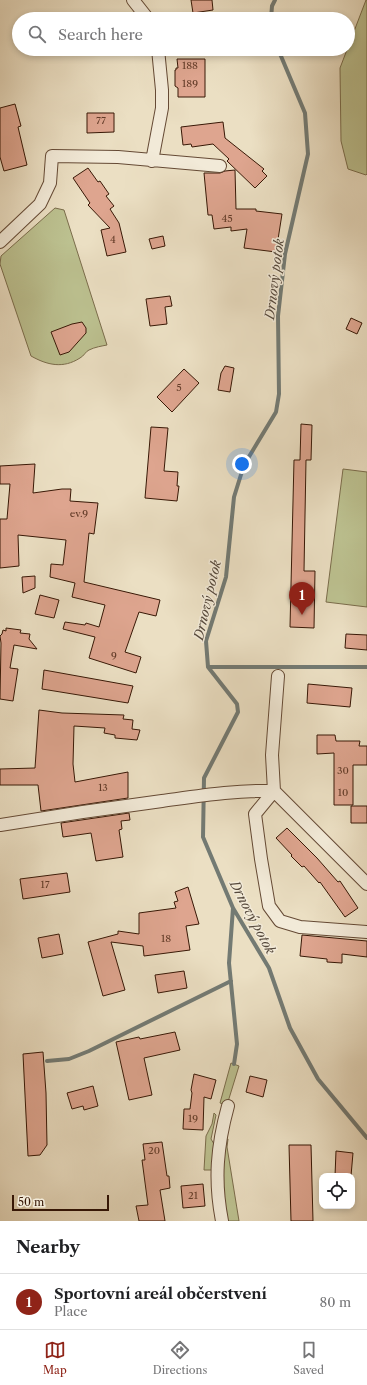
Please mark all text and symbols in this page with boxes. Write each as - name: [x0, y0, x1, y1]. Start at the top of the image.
- search box: [12, 12, 355, 56]
- icon: search: [26, 23, 48, 45]
- text: Search here: [58, 25, 143, 44]
- house number: 188: [182, 59, 198, 72]
- house number: 189: [182, 77, 198, 90]
- house number: 77: [96, 114, 106, 127]
- house number: 45: [221, 212, 233, 225]
- house number: 4: [110, 233, 116, 246]
- water label: Drnový potok: [261, 237, 287, 321]
- house number: 5: [176, 381, 182, 394]
- your location: [232, 454, 252, 474]
- house number: ev.9: [70, 507, 88, 520]
- water label: Drnový potok: [190, 558, 224, 642]
- pin: 1: [289, 582, 315, 615]
- house number: 9: [111, 649, 117, 662]
- house number: 30: [337, 764, 349, 777]
- house number: 13: [98, 781, 108, 794]
- house number: 10: [338, 786, 348, 799]
- water label: Drnový potok: [226, 876, 279, 957]
- house number: 17: [40, 878, 50, 891]
- house number: 18: [161, 932, 171, 945]
- house number: 19: [188, 1112, 198, 1125]
- house number: 20: [148, 1144, 160, 1157]
- map controls: [319, 1173, 355, 1209]
- button: locate: [319, 1173, 355, 1209]
- house number: 21: [188, 1189, 199, 1202]
- scale bar: [12, 1193, 109, 1212]
- text: 50 m: [18, 1195, 44, 1209]
- text: Nearby: [16, 1237, 80, 1257]
- text: Sportovní areál občerstvení: [54, 1284, 267, 1303]
- text: 1: [26, 1294, 32, 1310]
- text: 80 m: [319, 1294, 351, 1310]
- text: Place: [54, 1303, 87, 1319]
- tab: Map: [43, 1339, 67, 1377]
- tab: Directions: [153, 1339, 207, 1377]
- tab: Saved: [293, 1339, 324, 1377]

